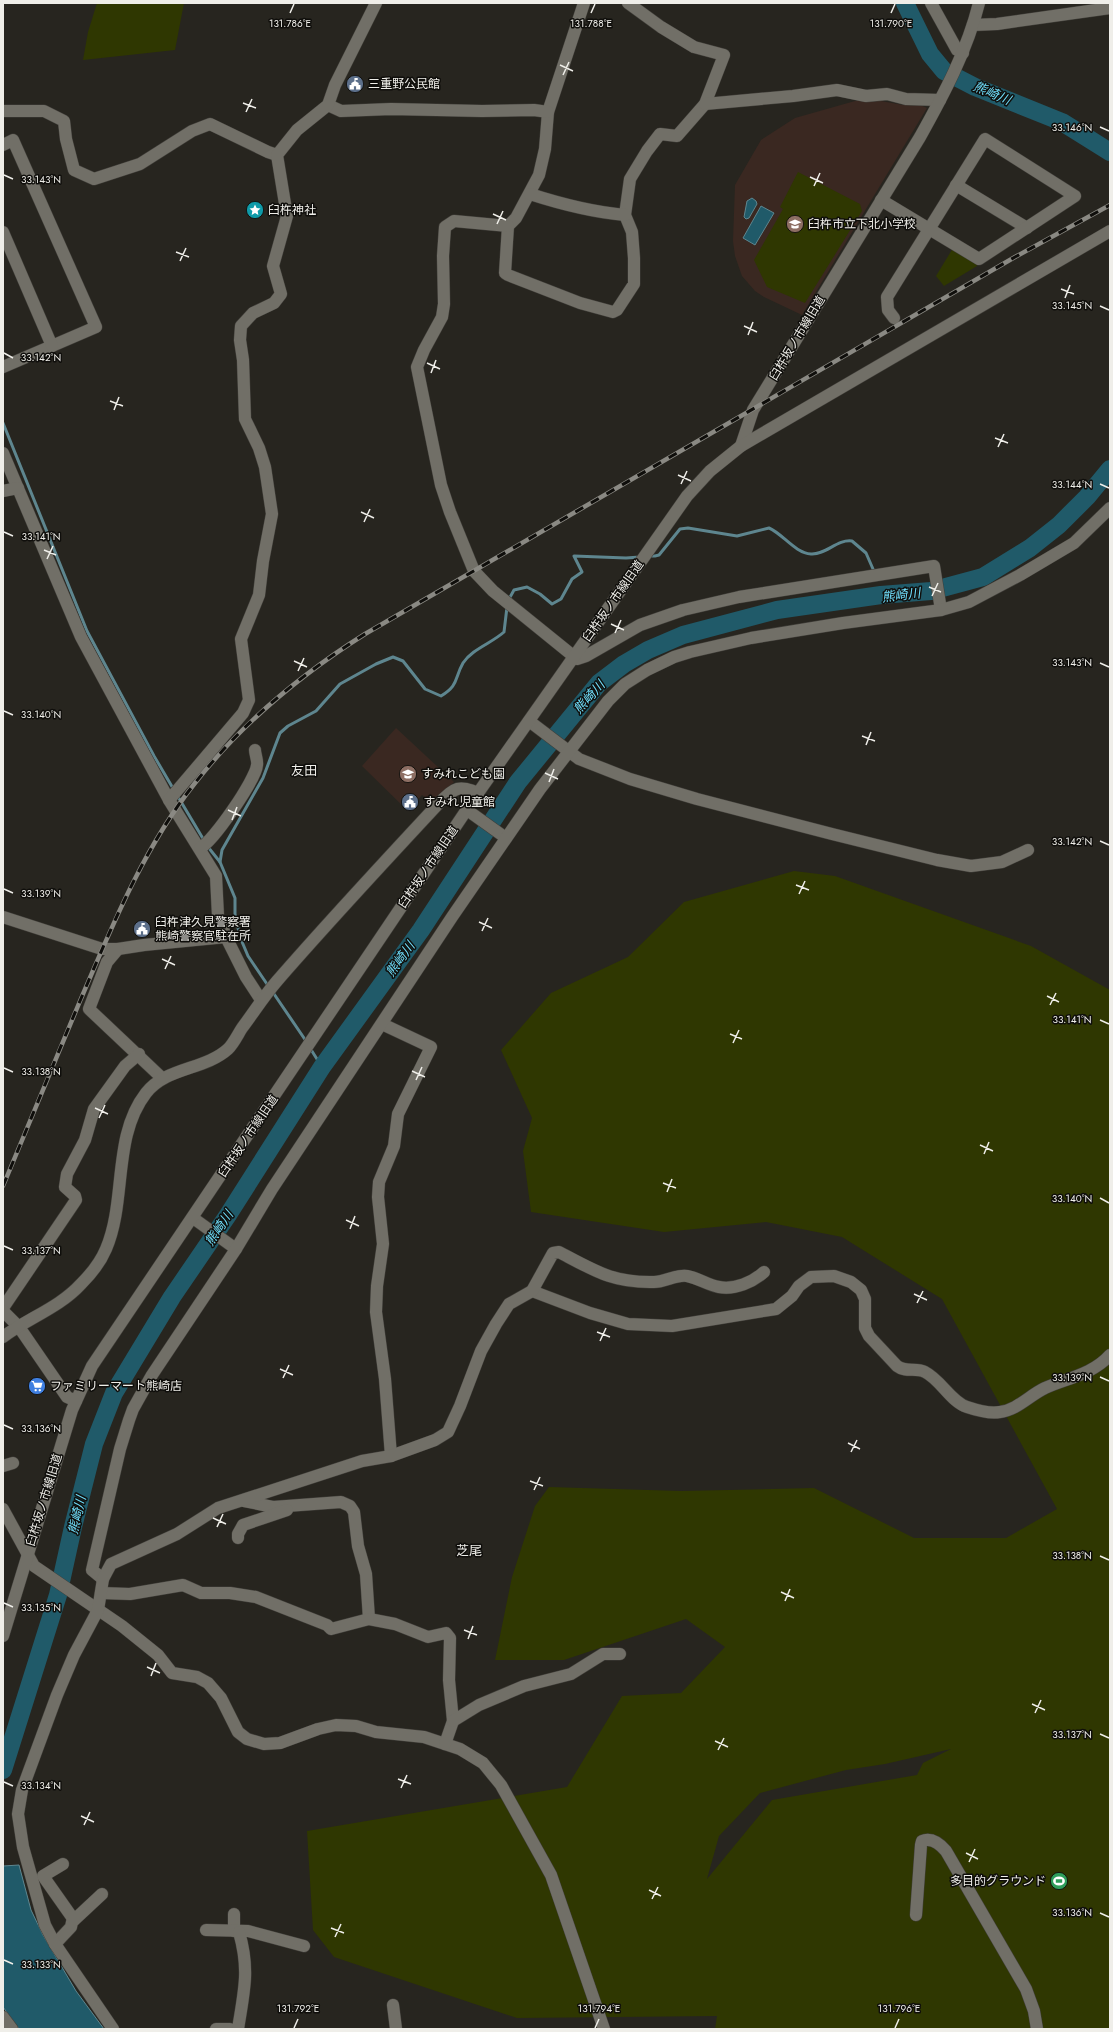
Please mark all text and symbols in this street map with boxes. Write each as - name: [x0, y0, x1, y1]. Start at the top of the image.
- text: 131.786°E: [269, 16, 311, 31]
- text: 131.788°E: [570, 16, 612, 31]
- text: 131.790°E: [870, 16, 912, 31]
- public building icon: 三重野公民館: [345, 74, 365, 94]
- place label: 三重野公民館: [368, 75, 440, 93]
- water label: 熊崎川: [970, 77, 1015, 110]
- text: 33.146°N: [1052, 120, 1092, 135]
- text: 33.143°N: [21, 172, 61, 187]
- place icon: 臼杵神社: [245, 200, 265, 220]
- place label: 臼杵神社: [268, 201, 316, 219]
- school or university icon: 臼杵市立下北小学校: [785, 214, 805, 234]
- place label: 臼杵市立下北小学校: [808, 215, 916, 233]
- street label: 臼杵坂ノ市線旧道: [765, 292, 829, 384]
- text: 33.145°N: [1052, 298, 1092, 313]
- text: 33.142°N: [21, 350, 61, 365]
- text: 33.144°N: [1052, 477, 1092, 492]
- text: 33.141°N: [21, 529, 61, 544]
- street label: 臼杵坂ノ市線旧道: [578, 557, 648, 645]
- water label: 熊崎川: [880, 583, 923, 607]
- text: 33.143°N: [1052, 655, 1092, 670]
- water label: 熊崎川: [569, 675, 610, 718]
- text: 33.140°N: [21, 707, 61, 722]
- district label: 友田: [291, 761, 317, 780]
- school or university icon: すみれこども園: [398, 764, 418, 784]
- place label: すみれこども園: [421, 765, 505, 783]
- public building icon: すみれ児童館: [400, 792, 420, 812]
- place label: すみれ児童館: [423, 793, 495, 811]
- street label: 臼杵坂ノ市線旧道: [394, 822, 462, 912]
- text: 33.142°N: [1052, 834, 1092, 849]
- text: 33.139°N: [21, 886, 61, 901]
- place label: 臼杵津久見警察署 熊崎警察官駐在所: [155, 913, 251, 945]
- public building icon: 臼杵津久見警察署 熊崎警察官駐在所: [132, 919, 152, 939]
- water label: 熊崎川: [381, 936, 420, 980]
- text: 33.141°N: [1052, 1012, 1092, 1027]
- text: 33.138°N: [21, 1064, 61, 1079]
- street label: 臼杵坂ノ市線旧道: [214, 1091, 282, 1181]
- text: 33.140°N: [1052, 1191, 1092, 1206]
- water label: 熊崎川: [200, 1205, 239, 1249]
- text: 33.137°N: [21, 1243, 61, 1258]
- text: 33.139°N: [1052, 1370, 1092, 1385]
- supermarket icon: ファミリーマート熊崎店: [27, 1376, 47, 1396]
- place label: ファミリーマート熊崎店: [50, 1377, 182, 1395]
- text: 33.136°N: [21, 1421, 61, 1436]
- street label: 臼杵坂ノ市線旧道: [21, 1451, 67, 1549]
- water label: 熊崎川: [63, 1492, 91, 1536]
- district label: 芝尾: [456, 1541, 482, 1560]
- text: 33.138°N: [1052, 1548, 1092, 1563]
- text: 33.135°N: [21, 1600, 61, 1615]
- text: 33.137°N: [1052, 1727, 1092, 1742]
- text: 33.134°N: [21, 1778, 61, 1793]
- sports icon: 多目的グラウンド: [1049, 1871, 1069, 1891]
- place label: 多目的グラウンド: [950, 1872, 1046, 1890]
- text: 33.136°N: [1052, 1905, 1092, 1920]
- text: 33.133°N: [21, 1957, 61, 1972]
- text: 131.792°E: [277, 2001, 319, 2016]
- text: 131.794°E: [578, 2001, 620, 2016]
- text: 131.796°E: [878, 2001, 920, 2016]

